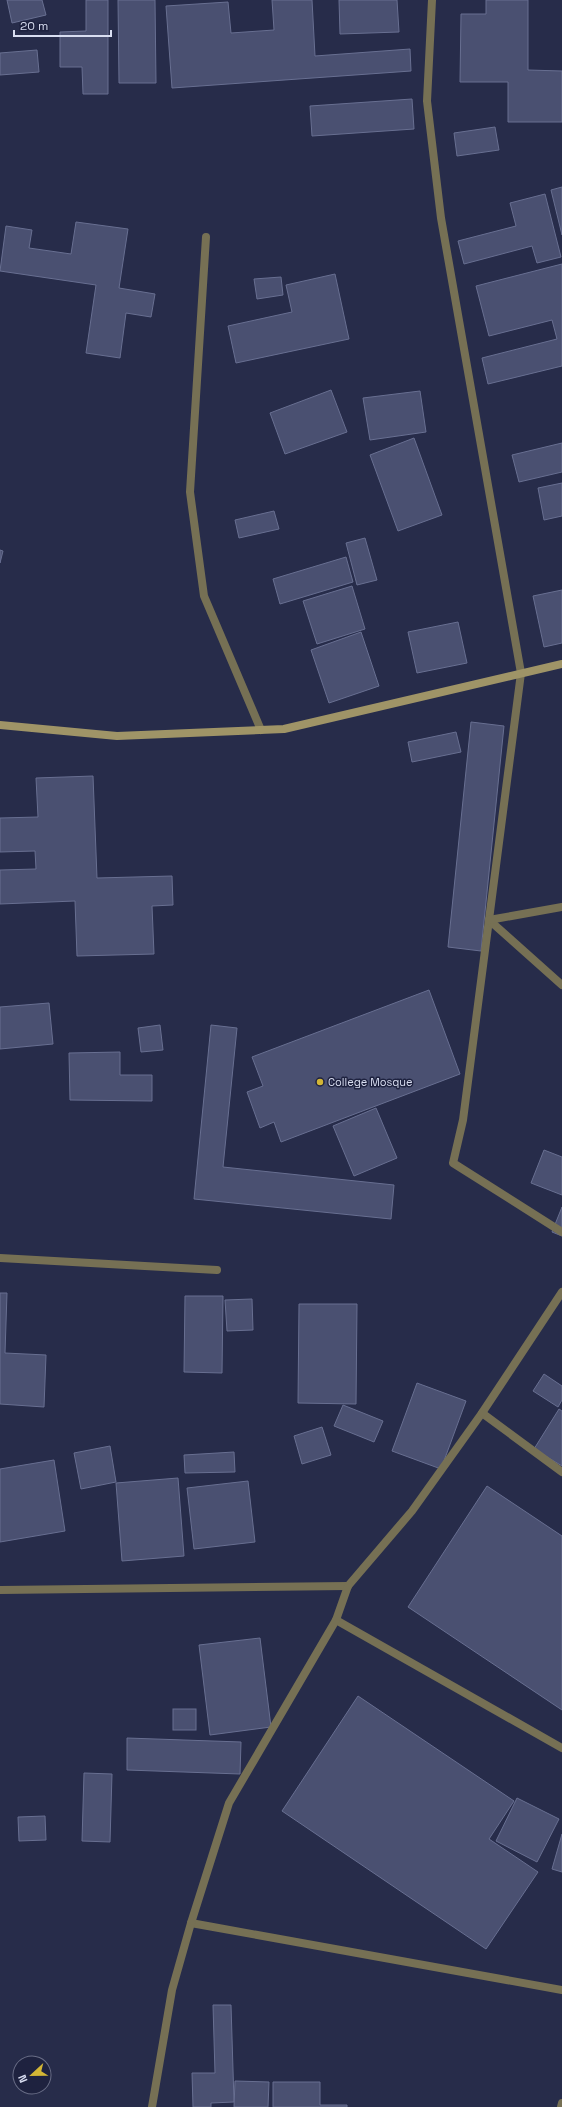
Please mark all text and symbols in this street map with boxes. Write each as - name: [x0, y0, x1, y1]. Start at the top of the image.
- scale bar: [14, 12, 111, 38]
- text: 20 m: [20, 18, 48, 34]
- place label: College Mosque: [328, 1075, 413, 1089]
- marker: College Mosque: [315, 1077, 325, 1087]
- north arrow: [12, 2055, 52, 2095]
- text: N: [15, 2073, 31, 2085]

